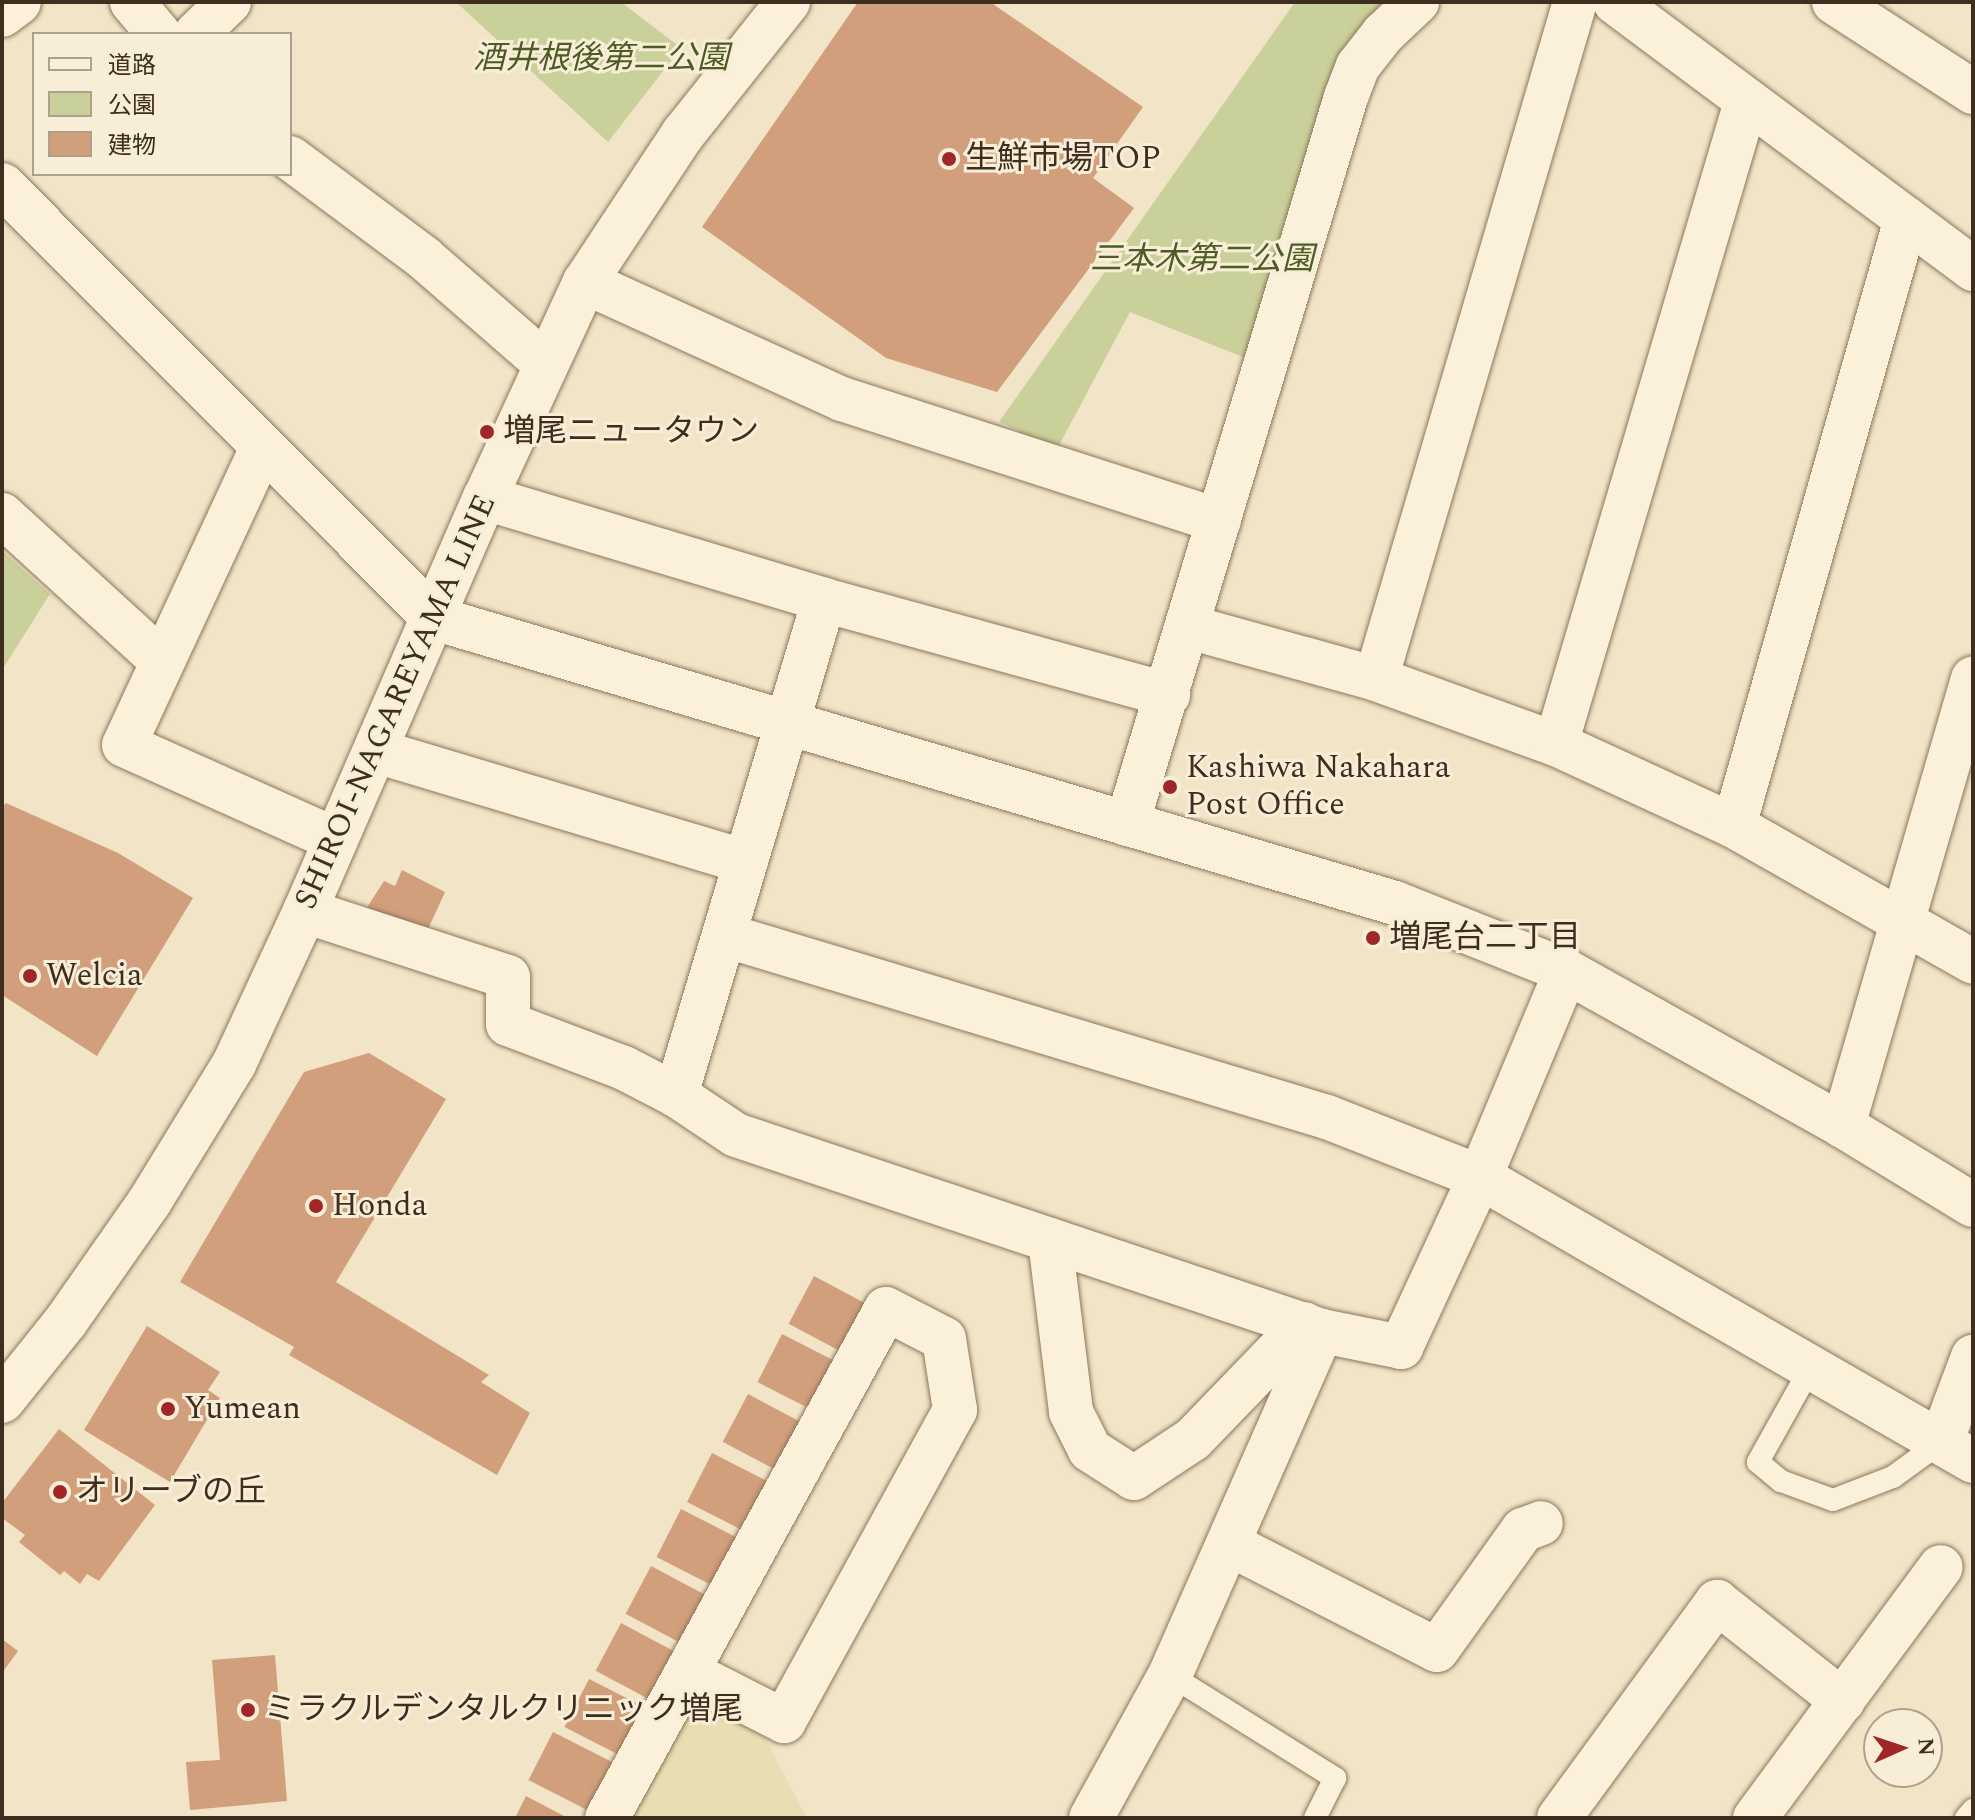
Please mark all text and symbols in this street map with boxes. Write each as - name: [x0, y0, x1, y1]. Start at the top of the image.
- legend: [32, 32, 292, 176]
- park label: 酒井根後第二公園: [473, 40, 729, 78]
- text: 道路: [108, 48, 156, 84]
- text: 公園: [108, 88, 156, 124]
- text: 建物: [108, 128, 156, 164]
- place label: 生鮮市場TOP: [965, 140, 1161, 178]
- marker: 生鮮市場TOP: [940, 150, 958, 168]
- park label: 三本木第二公園: [1090, 241, 1314, 279]
- place label: 増尾ニュータウン: [503, 413, 759, 451]
- marker: 増尾ニュータウン: [478, 423, 496, 441]
- street label: SHIROI-NAGAREYAMA LINE: [287, 489, 505, 915]
- place label: Kashiwa Nakahara Post Office: [1186, 750, 1450, 825]
- marker: Kashiwa Nakahara Post Office: [1161, 778, 1179, 796]
- place label: 増尾台二丁目: [1389, 919, 1581, 957]
- marker: 増尾台二丁目: [1364, 929, 1382, 947]
- place label: Welcia: [46, 957, 143, 995]
- marker: Welcia: [21, 967, 39, 985]
- place label: Honda: [332, 1187, 427, 1225]
- marker: Honda: [307, 1197, 325, 1215]
- place label: Yumean: [184, 1390, 301, 1428]
- marker: Yumean: [159, 1400, 177, 1418]
- place label: オリーブの丘: [76, 1473, 268, 1511]
- marker: オリーブの丘: [51, 1483, 69, 1501]
- place label: ミラクルデンタルクリニック増尾: [264, 1691, 744, 1729]
- marker: ミラクルデンタルクリニック増尾: [239, 1701, 257, 1719]
- north arrow: [1863, 1708, 1943, 1788]
- text: N: [1909, 1737, 1942, 1757]

